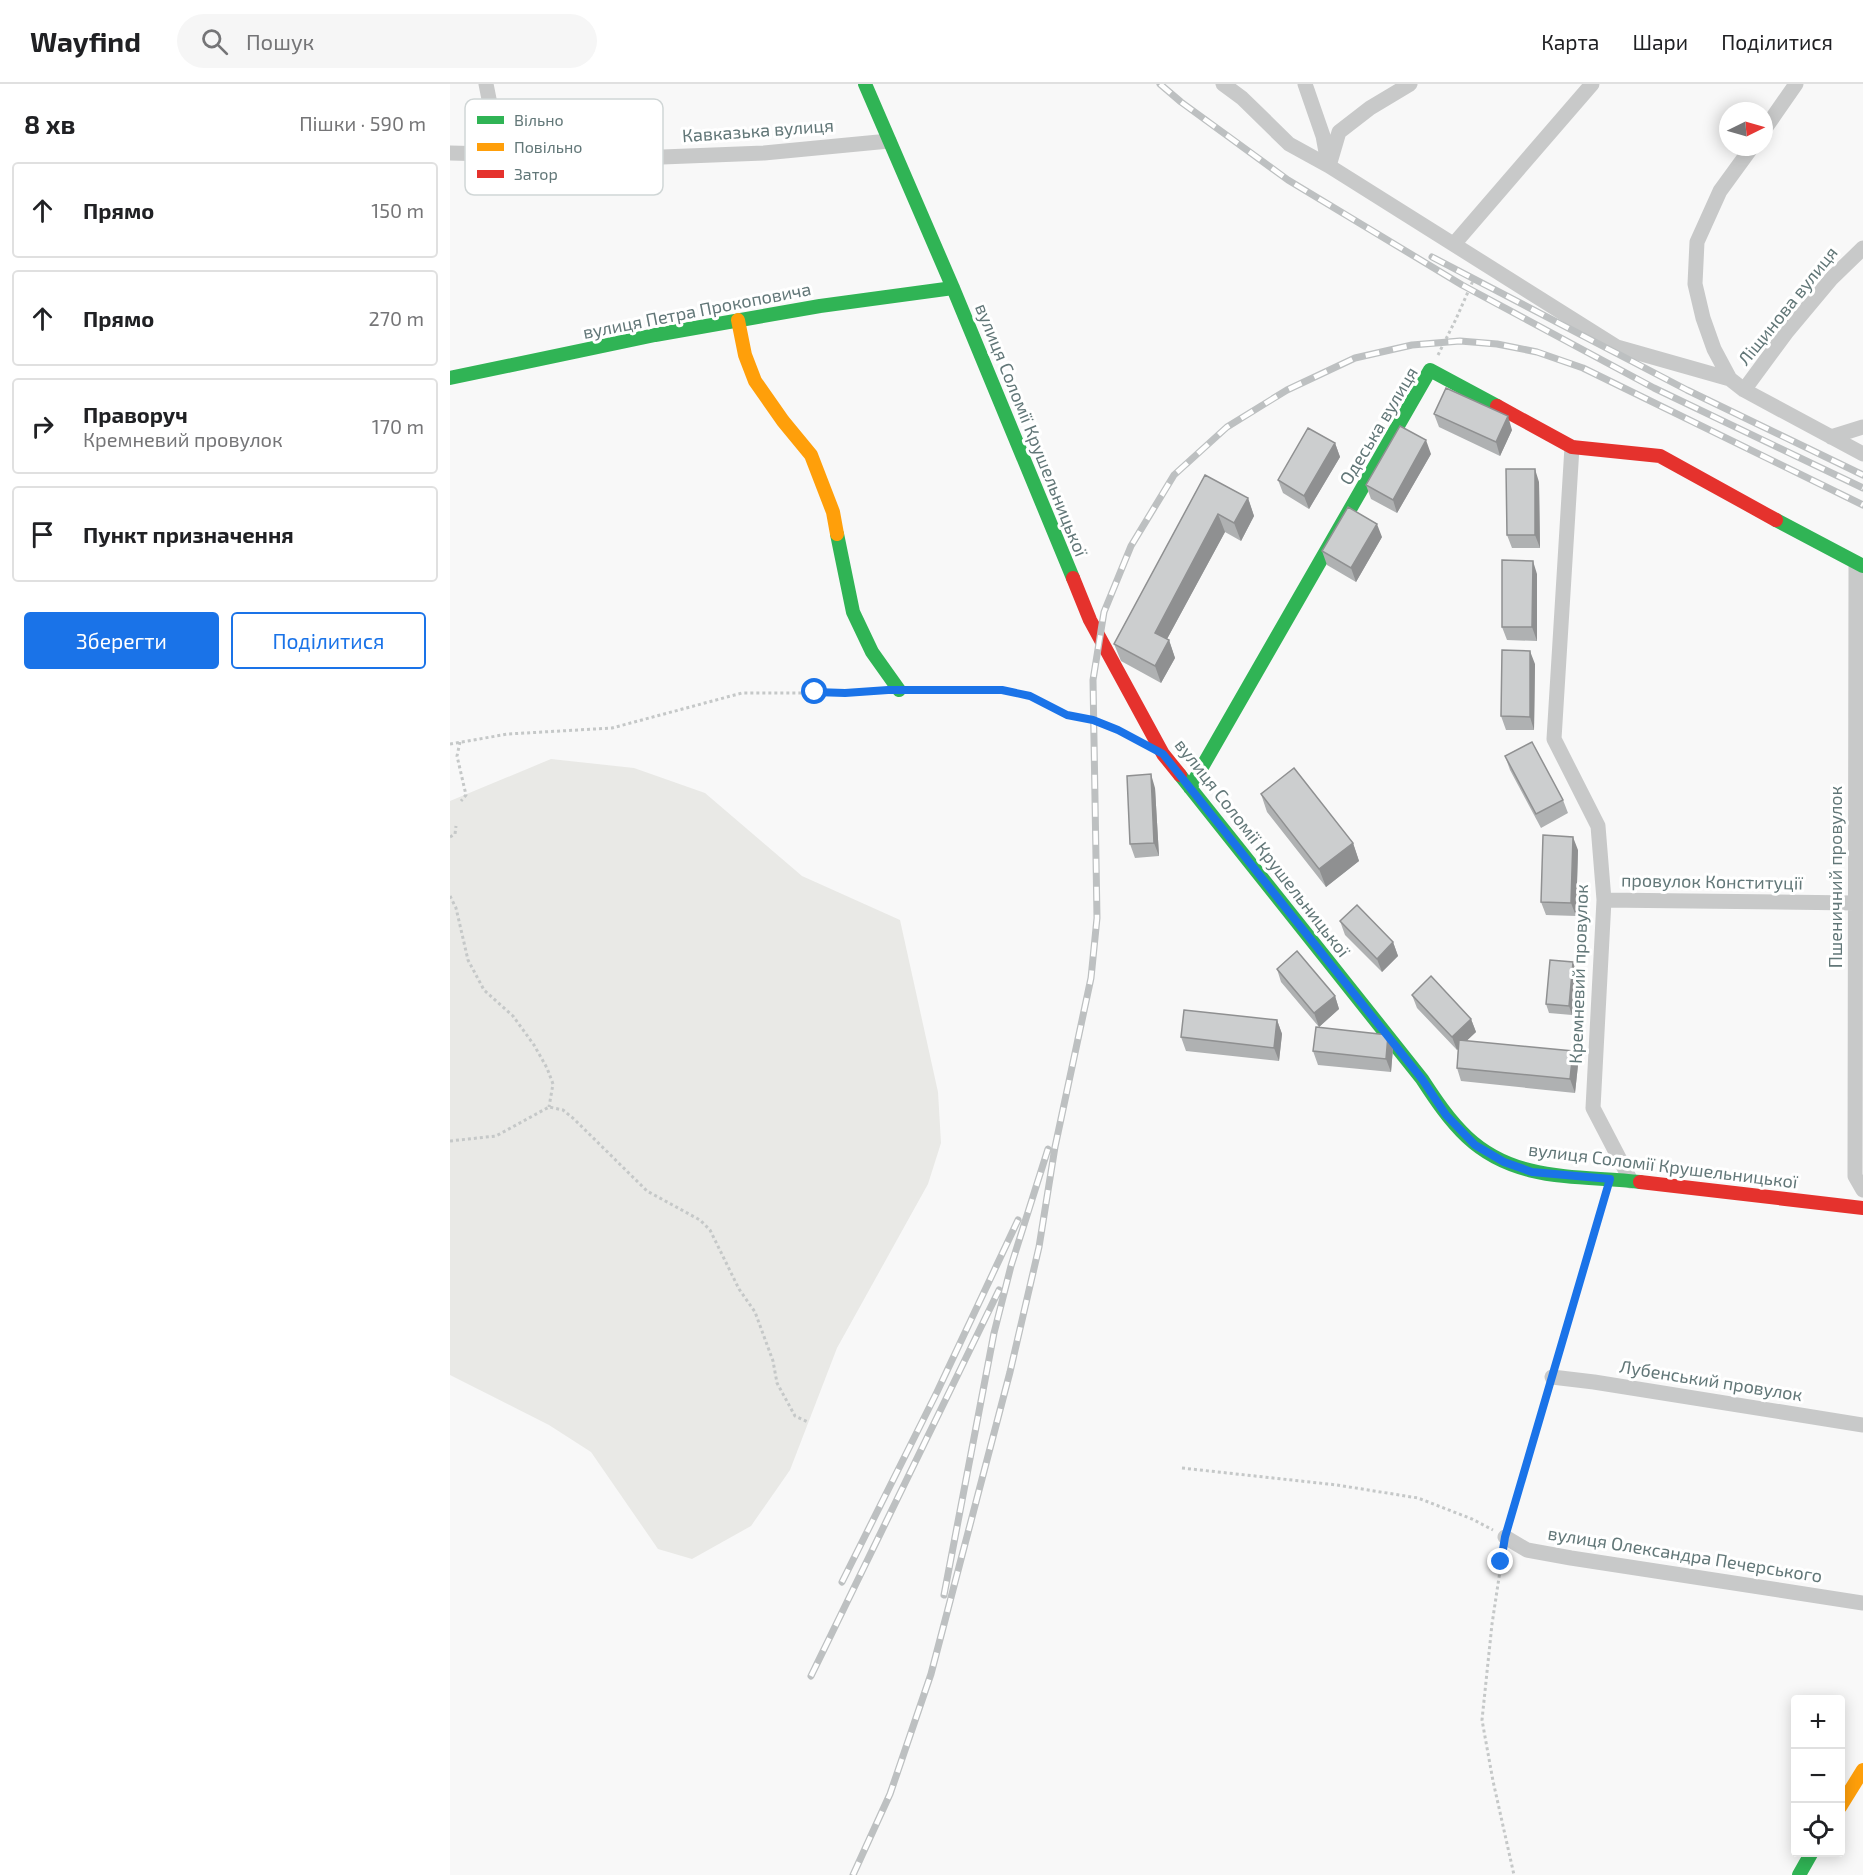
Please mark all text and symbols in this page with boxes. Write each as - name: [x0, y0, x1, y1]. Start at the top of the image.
- search box: [177, 14, 597, 68]
- text: Wayfind: [30, 24, 141, 58]
- icon: search: [198, 25, 231, 58]
- text: Пошук: [246, 28, 314, 54]
- text: Карта: [1541, 29, 1599, 54]
- text: Шари: [1632, 29, 1688, 54]
- text: Поділитися: [1721, 29, 1833, 54]
- legend: [465, 99, 663, 195]
- north arrow: [1719, 102, 1773, 156]
- text: 8 хв: [24, 108, 76, 139]
- text: Вільно: [514, 110, 564, 129]
- text: Пішки · 590 m: [299, 111, 426, 135]
- street label: Кавказька вулиця: [681, 114, 835, 146]
- text: Повільно: [514, 137, 582, 156]
- text: Затор: [514, 164, 558, 183]
- icon: ahead: [26, 194, 59, 227]
- text: Прямо: [83, 197, 154, 223]
- text: 150 m: [371, 198, 424, 222]
- street label: Ліщинова вулиця: [1733, 242, 1842, 369]
- street label: вулиця Петра Прокоповича: [581, 277, 813, 343]
- street label: вулиця Соломії Крушельницької: [971, 300, 1093, 560]
- icon: ahead: [26, 302, 59, 335]
- text: Прямо: [83, 305, 154, 331]
- text: 270 m: [368, 306, 424, 330]
- street label: Одеська вулиця: [1334, 362, 1422, 488]
- text: Праворуч: [83, 401, 188, 427]
- icon: right: [26, 410, 59, 443]
- text: 170 m: [372, 414, 424, 438]
- text: Кремневий провулок: [83, 427, 283, 451]
- icon: arrive: [26, 518, 59, 551]
- text: Пункт призначення: [83, 521, 294, 547]
- button: Зберегти: [24, 612, 219, 669]
- button: Поділитися: [231, 612, 426, 669]
- route start: [801, 678, 827, 704]
- street label: вулиця Соломії Крушельницької: [1171, 734, 1355, 961]
- street label: Пшеничний провулок: [1824, 785, 1846, 968]
- street label: провулок Конституції: [1621, 868, 1804, 894]
- street label: Кремневий провулок: [1564, 883, 1592, 1064]
- street label: вулиця Соломії Крушельницької: [1527, 1138, 1799, 1192]
- street label: Лубенський провулок: [1618, 1355, 1804, 1405]
- street label: вулиця Олександра Печерського: [1546, 1521, 1824, 1587]
- route end: [1487, 1548, 1513, 1574]
- map controls: [1791, 1695, 1845, 1857]
- button: +: [1791, 1695, 1845, 1749]
- button: −: [1791, 1749, 1845, 1803]
- button: locate: [1791, 1803, 1845, 1857]

